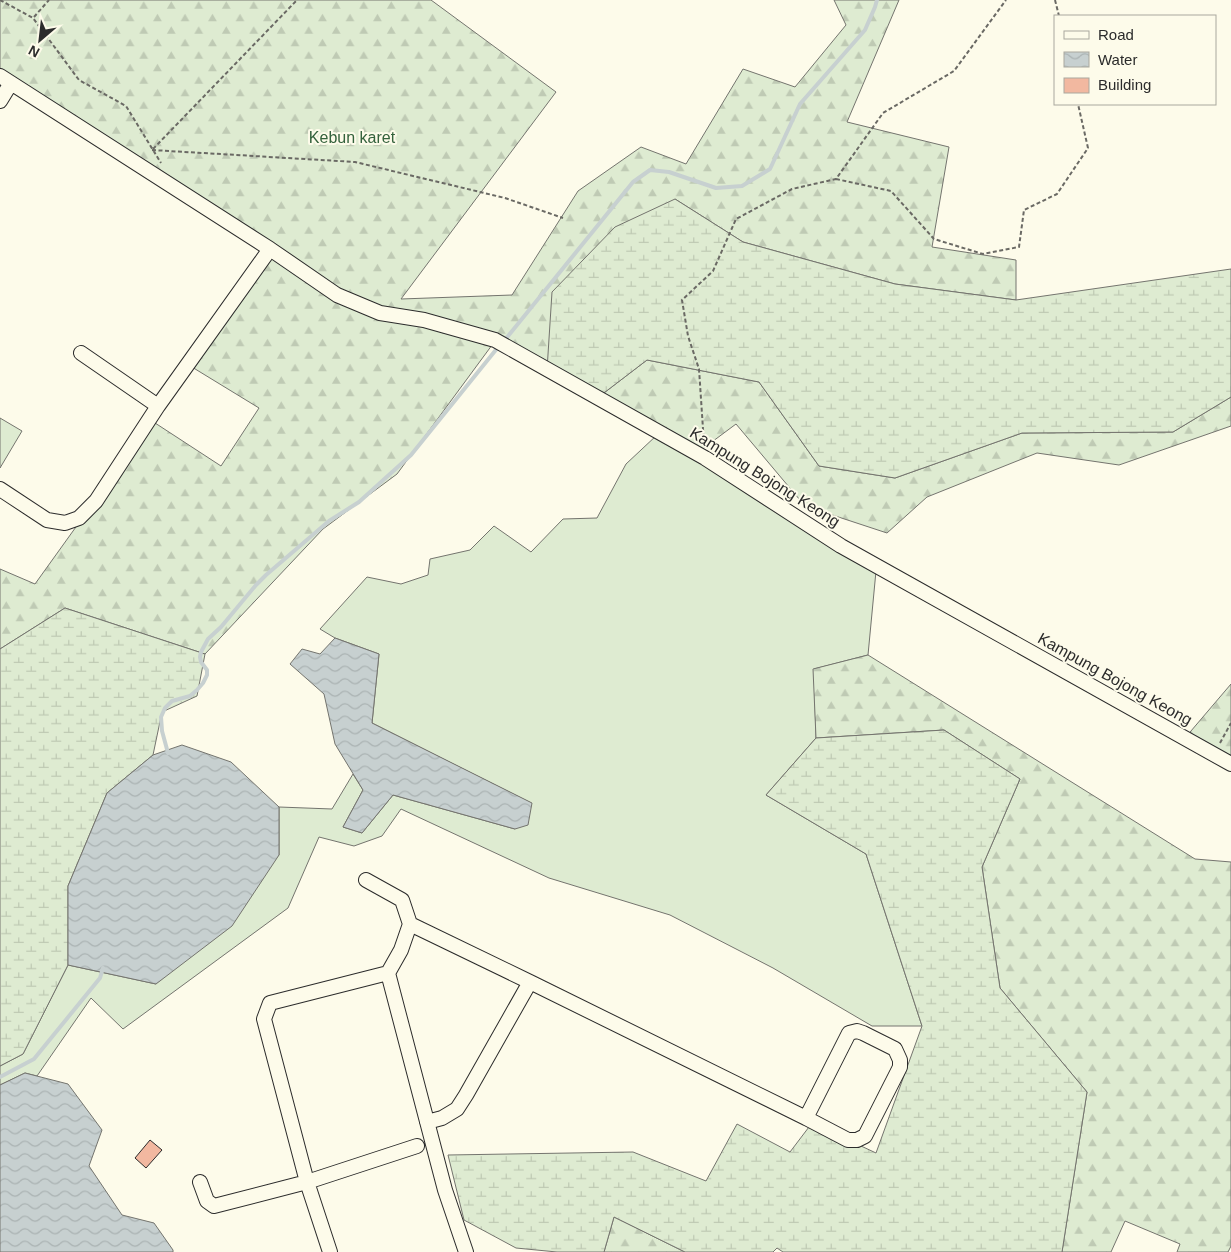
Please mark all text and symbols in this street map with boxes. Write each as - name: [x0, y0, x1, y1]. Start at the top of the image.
- north arrow: [15, 15, 65, 65]
- legend: [1054, 15, 1216, 105]
- text: Road: [1098, 26, 1134, 43]
- text: N: [26, 42, 42, 61]
- text: Water: [1098, 51, 1137, 68]
- text: Building: [1098, 76, 1151, 93]
- park label: Kebun karet: [309, 129, 396, 146]
- street label: Kampung Bojong Keong: [687, 424, 843, 530]
- street label: Kampung Bojong Keong: [1035, 630, 1195, 728]

